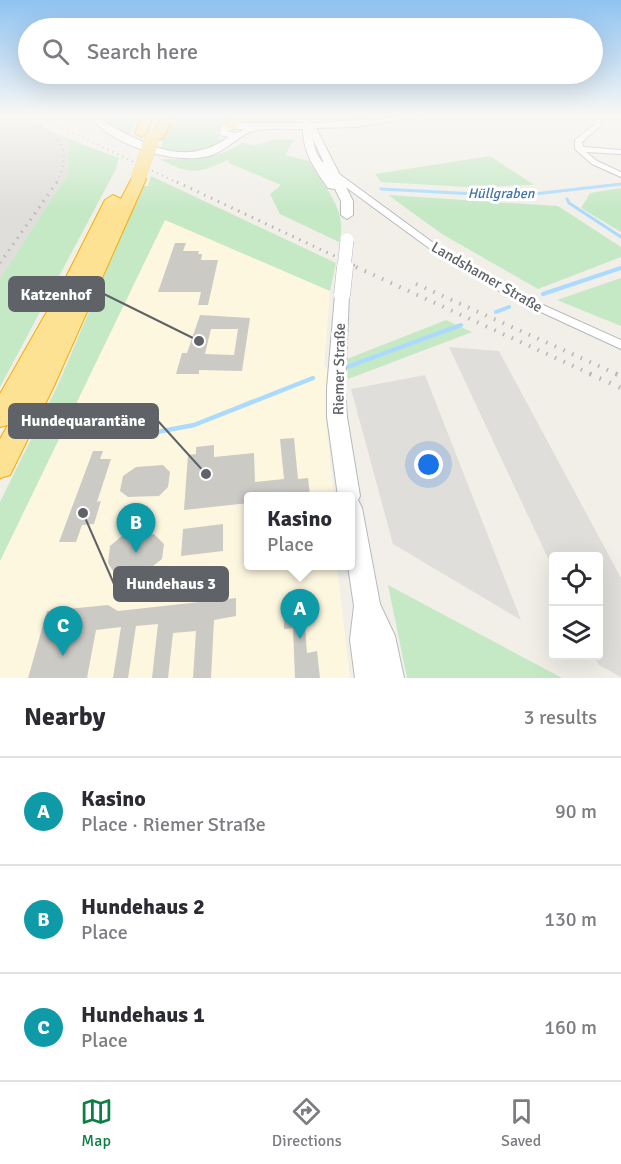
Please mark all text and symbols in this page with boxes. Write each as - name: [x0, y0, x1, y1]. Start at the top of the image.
- search box: [18, 18, 603, 84]
- icon: search: [39, 35, 72, 68]
- text: Search here: [87, 38, 198, 65]
- water label: Hüllgraben: [468, 185, 535, 202]
- street label: Landshamer Straße: [428, 238, 546, 316]
- callout: Katzenhof: [9, 277, 104, 311]
- text: Katzenhof: [21, 285, 93, 305]
- street label: Riemer Straße: [329, 323, 349, 415]
- callout: Hundequarantäne: [9, 404, 158, 438]
- text: Hundequarantäne: [21, 411, 145, 431]
- your location: [414, 450, 443, 479]
- popup: [244, 492, 355, 570]
- pin: B: [116, 504, 156, 553]
- text: Kasino: [267, 505, 332, 532]
- text: Place: [267, 532, 314, 557]
- map controls: [549, 552, 603, 660]
- button: locate: [549, 552, 603, 606]
- callout: Hundehaus 3: [114, 567, 228, 601]
- text: Hundehaus 3: [126, 574, 216, 594]
- pin: A: [280, 590, 320, 639]
- pin: C: [44, 606, 82, 656]
- button: layers: [549, 606, 603, 660]
- text: Nearby: [24, 701, 105, 733]
- text: 3 results: [524, 705, 597, 730]
- text: Kasino: [81, 785, 146, 812]
- text: A: [37, 799, 50, 824]
- text: 90 m: [555, 799, 597, 824]
- text: Place · Riemer Straße: [81, 812, 266, 837]
- text: Hundehaus 2: [81, 893, 205, 920]
- text: B: [37, 907, 50, 932]
- text: 130 m: [544, 907, 597, 932]
- text: Place: [81, 920, 128, 945]
- text: Hundehaus 1: [81, 1001, 205, 1028]
- text: C: [37, 1015, 50, 1040]
- text: 160 m: [544, 1015, 597, 1040]
- text: Place: [81, 1028, 128, 1053]
- tab: Map: [80, 1095, 113, 1151]
- tab: Directions: [272, 1095, 342, 1151]
- tab: Saved: [501, 1095, 541, 1151]

